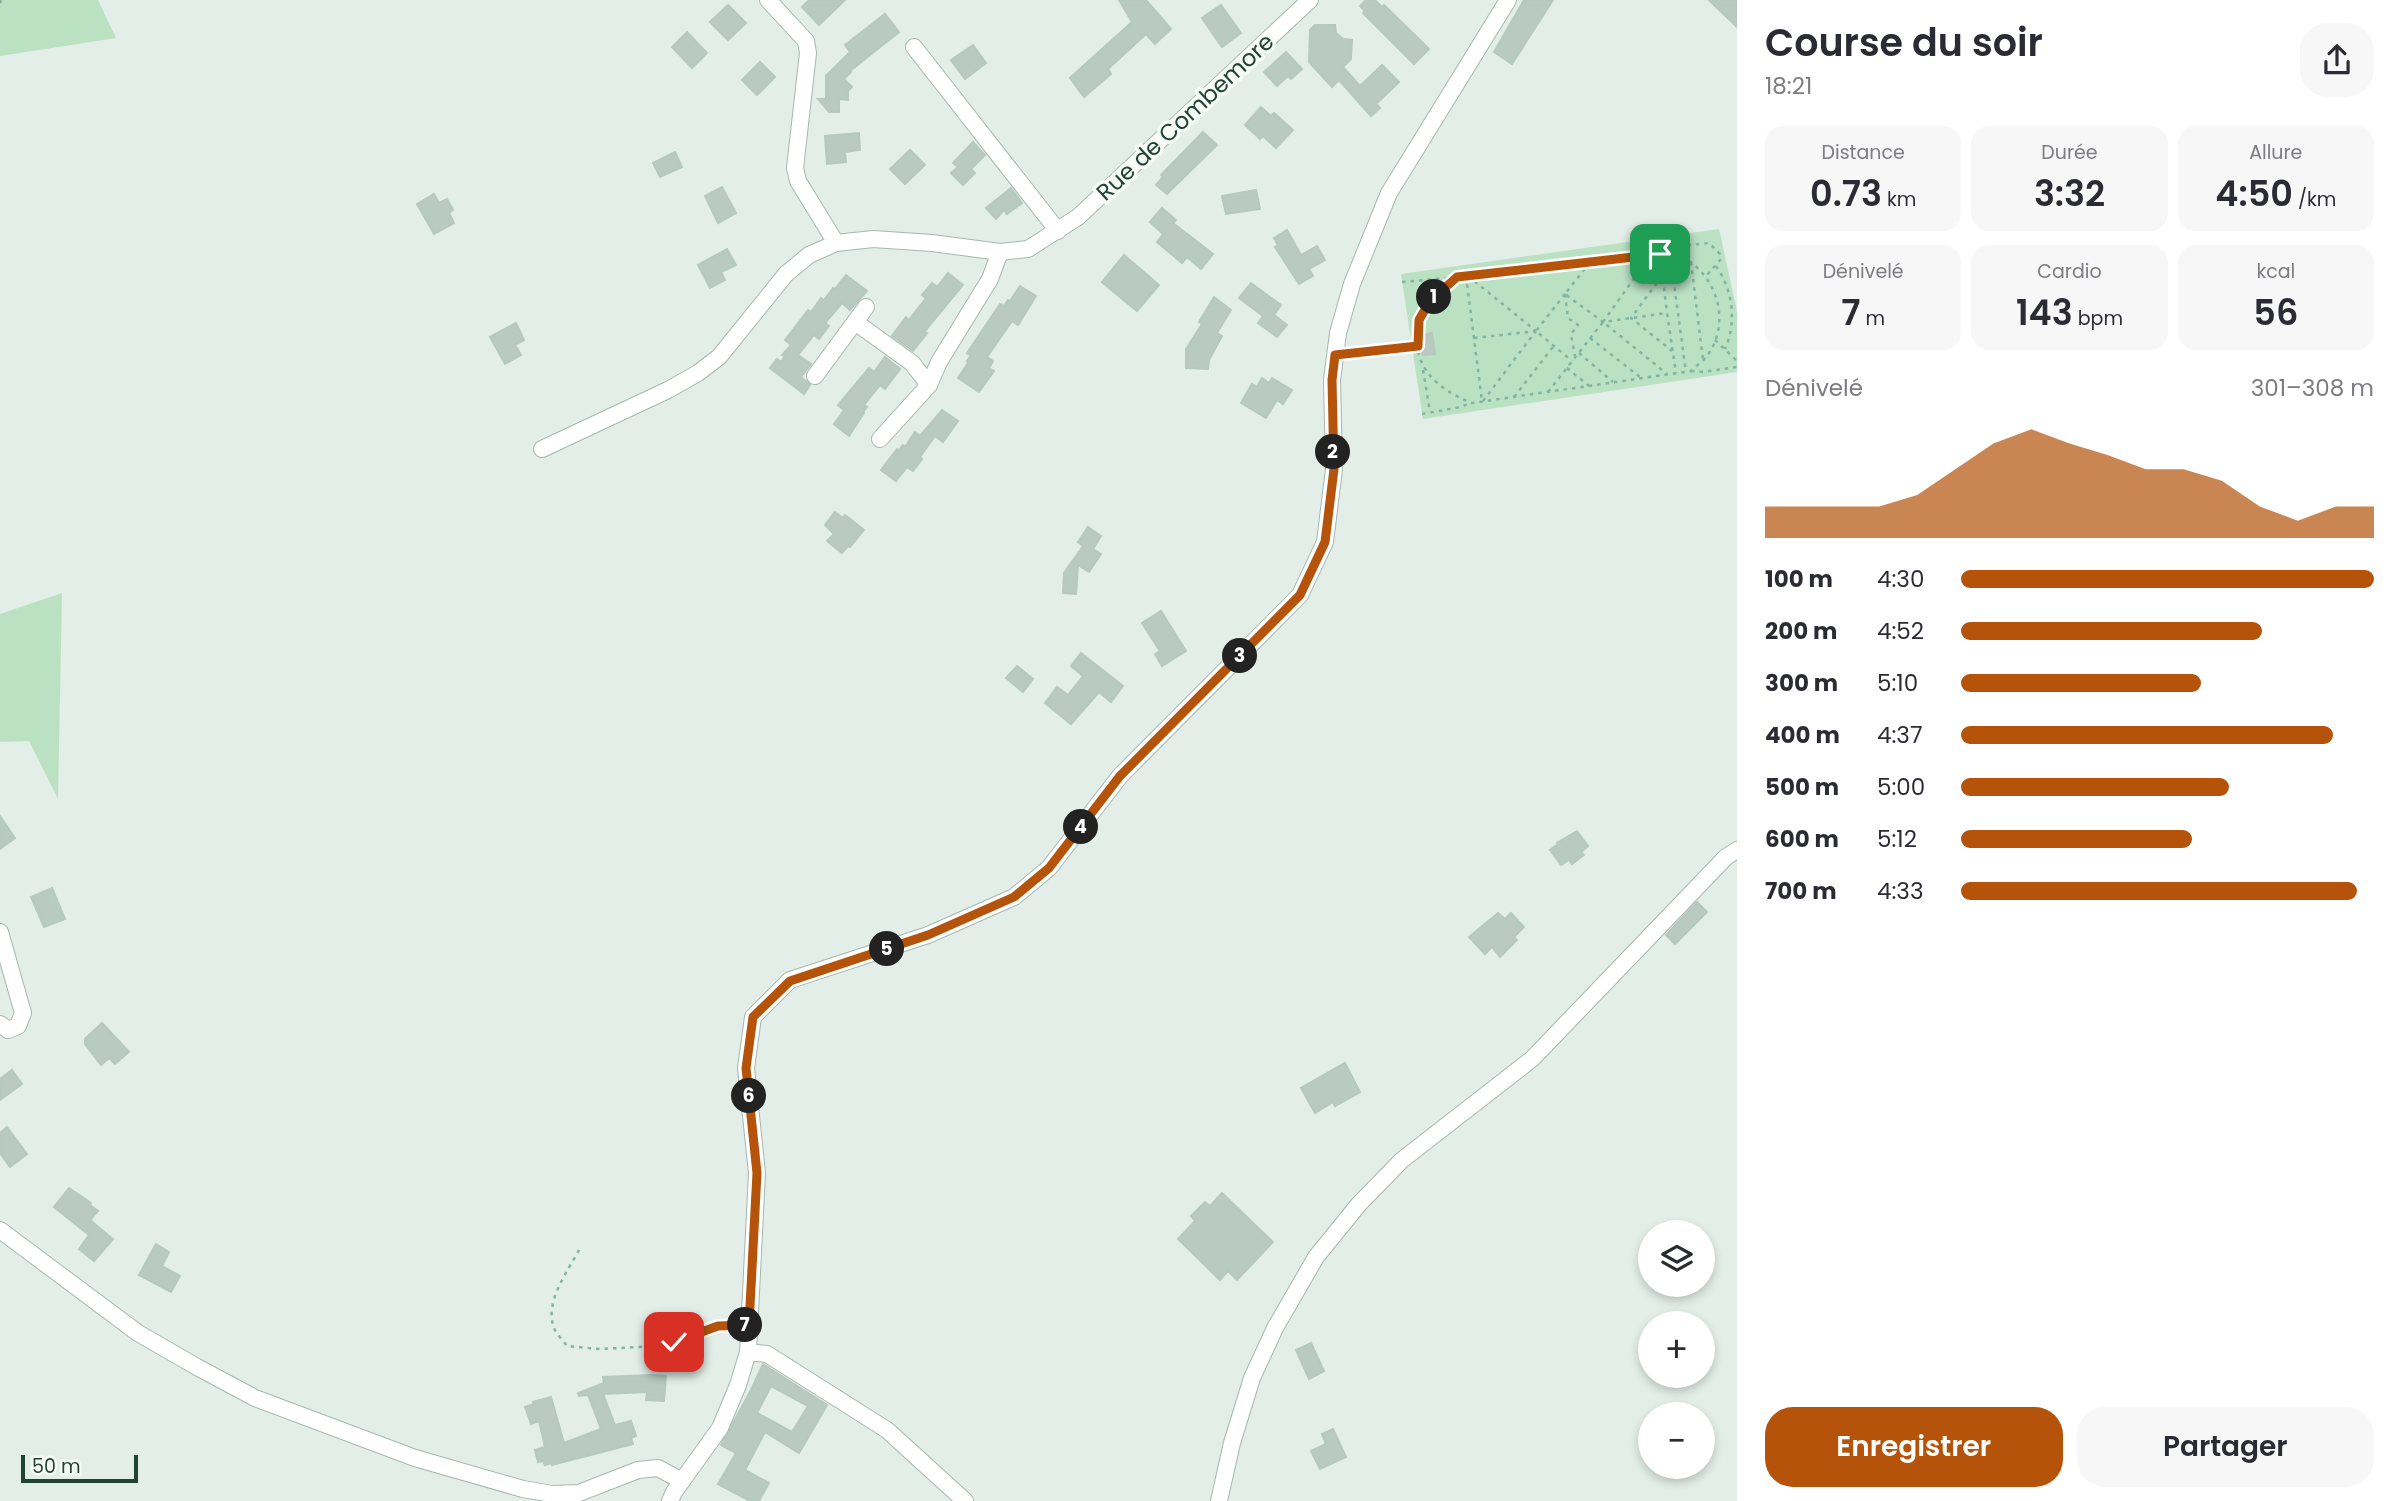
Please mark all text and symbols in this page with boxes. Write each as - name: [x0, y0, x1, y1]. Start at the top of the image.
- text: Course du soir: [1765, 16, 2043, 69]
- button: share: [2300, 23, 2374, 97]
- street label: Rue de Combemore: [1089, 26, 1281, 208]
- text: 18:21: [1765, 70, 1812, 102]
- text: Distance: [1822, 139, 1905, 166]
- text: Durée: [2041, 139, 2098, 166]
- text: Allure: [2249, 139, 2302, 166]
- text: 0.73: [1810, 169, 1882, 218]
- text: 3:32: [2034, 169, 2105, 218]
- text: 4:50: [2215, 169, 2293, 218]
- text: km: [1882, 186, 1916, 213]
- text: /km: [2293, 186, 2336, 213]
- pin: [1630, 224, 1690, 284]
- icon: arrive: [1641, 235, 1679, 273]
- text: Dénivelé: [1823, 258, 1904, 285]
- text: Cardio: [2037, 258, 2102, 285]
- text: kcal: [2256, 258, 2295, 285]
- pin: 1: [1416, 280, 1452, 314]
- text: 1: [1430, 283, 1437, 310]
- text: 7: [1841, 288, 1860, 337]
- text: 143: [2016, 288, 2073, 337]
- text: 56: [2253, 288, 2298, 337]
- text: m: [1860, 305, 1885, 332]
- text: bpm: [2073, 305, 2123, 332]
- text: Dénivelé: [1765, 372, 1863, 404]
- text: 301–308 m: [2251, 372, 2374, 404]
- pin: 2: [1316, 434, 1350, 470]
- text: 2: [1327, 438, 1338, 465]
- text: 100 m: [1765, 563, 1833, 595]
- text: 4:30: [1877, 563, 1924, 595]
- text: 200 m: [1765, 615, 1837, 647]
- text: 4:52: [1877, 615, 1924, 647]
- pin: 3: [1222, 638, 1258, 674]
- text: 3: [1234, 642, 1245, 669]
- text: 300 m: [1765, 667, 1838, 699]
- text: 5:10: [1877, 667, 1918, 699]
- text: 400 m: [1765, 719, 1840, 751]
- text: 4:37: [1877, 719, 1922, 751]
- text: 500 m: [1765, 771, 1839, 803]
- text: 5:00: [1877, 771, 1925, 803]
- pin: 4: [1064, 810, 1098, 844]
- text: 4: [1074, 813, 1087, 840]
- text: 600 m: [1765, 823, 1839, 855]
- text: 5:12: [1877, 823, 1917, 855]
- text: 700 m: [1765, 875, 1837, 907]
- text: 4:33: [1877, 875, 1923, 907]
- pin: 5: [870, 932, 904, 967]
- text: 5: [880, 935, 893, 962]
- pin: 6: [732, 1078, 766, 1114]
- text: 6: [742, 1082, 755, 1109]
- map controls: [1638, 1220, 1715, 1479]
- button: layers: [1638, 1220, 1715, 1297]
- pin: 7: [728, 1308, 762, 1342]
- text: 7: [739, 1311, 750, 1338]
- button: +: [1638, 1311, 1715, 1388]
- pin: [644, 1312, 704, 1372]
- icon: check: [655, 1323, 693, 1361]
- button: −: [1638, 1402, 1715, 1479]
- button: Enregistrer: [1765, 1407, 2063, 1487]
- button: Partager: [2077, 1407, 2374, 1487]
- scale bar: [21, 1452, 138, 1484]
- text: 50 m: [32, 1453, 81, 1480]

